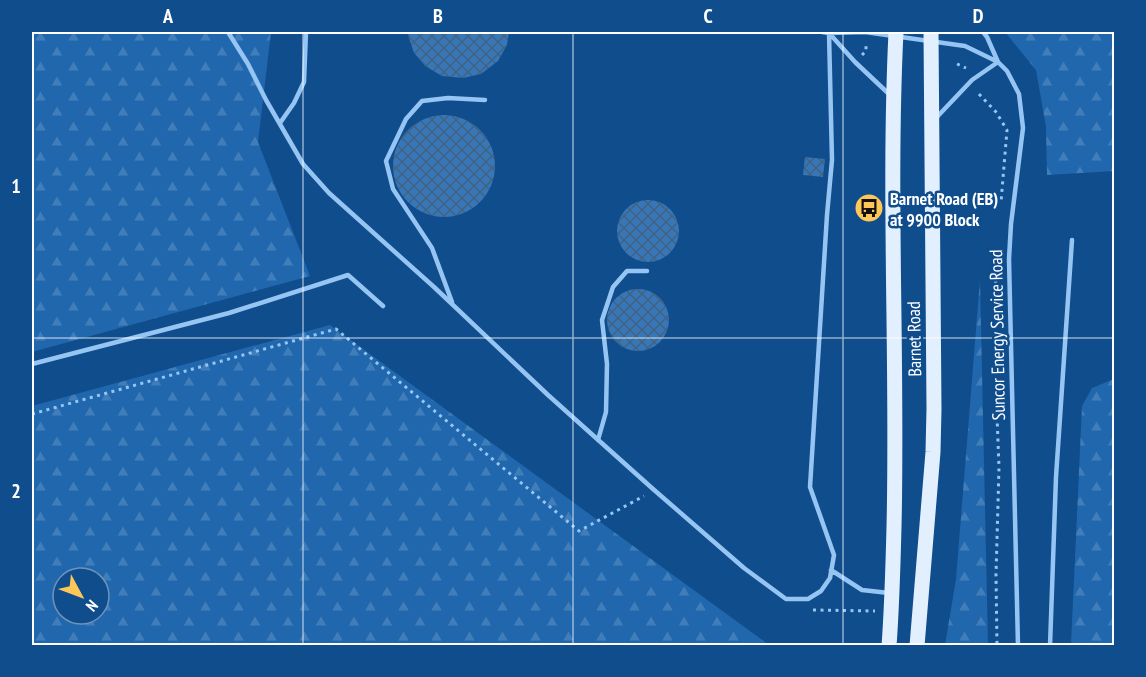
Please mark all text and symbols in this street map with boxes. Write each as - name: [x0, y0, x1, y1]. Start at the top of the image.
- text: A: [162, 3, 174, 29]
- text: B: [433, 3, 443, 29]
- text: C: [703, 3, 713, 29]
- text: D: [973, 3, 984, 29]
- text: 1: [11, 173, 21, 199]
- place label: Barnet Road (EB) at 9900 Block: [890, 187, 998, 231]
- bus stop icon: Barnet Road (EB) at 9900 Block: [853, 192, 885, 224]
- street label: Suncor Energy Service Road: [984, 249, 1010, 421]
- street label: Barnet Road: [902, 301, 926, 377]
- text: 2: [11, 478, 21, 504]
- north arrow: [51, 566, 111, 626]
- text: N: [82, 596, 103, 616]

